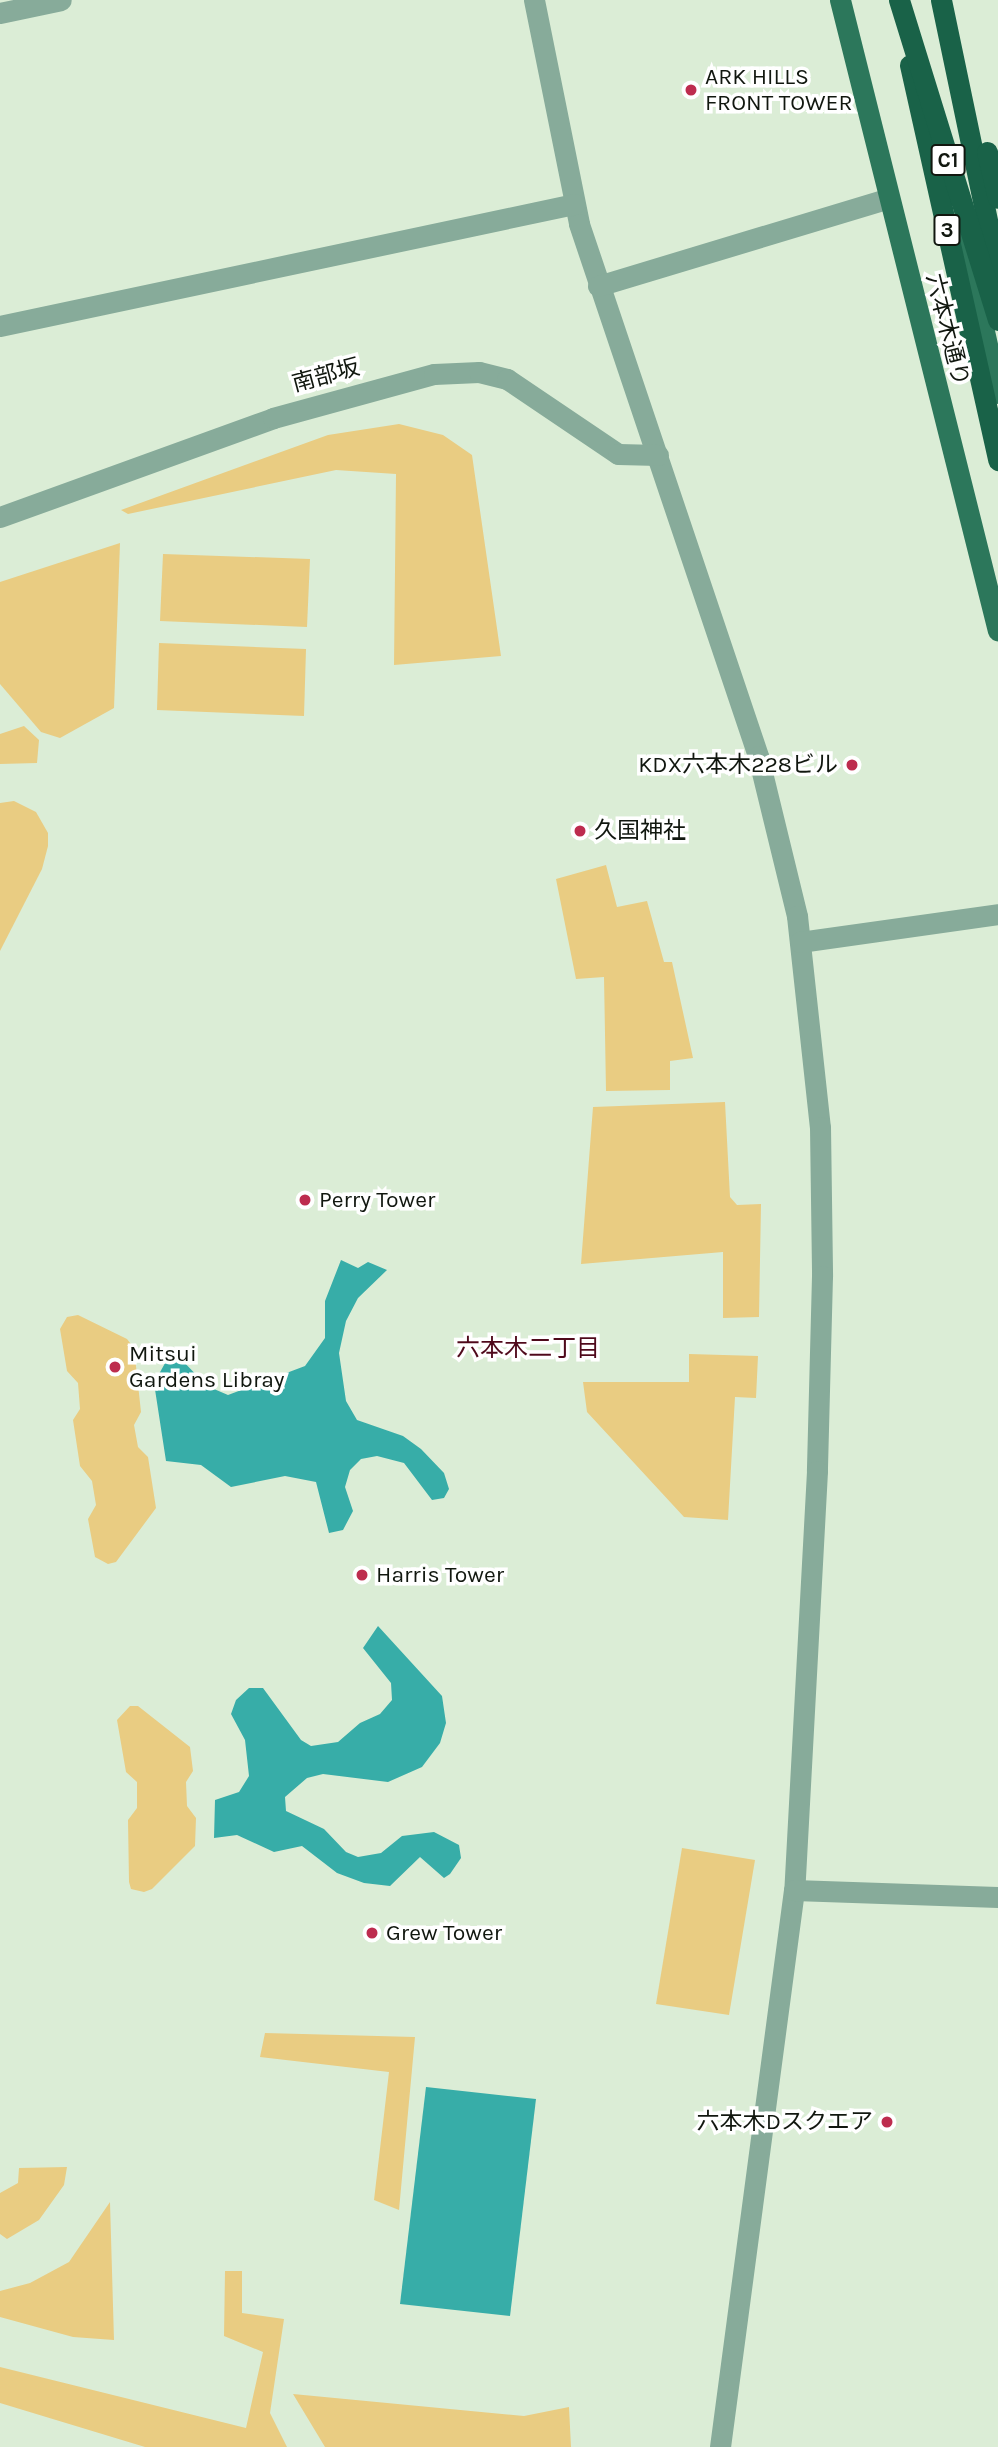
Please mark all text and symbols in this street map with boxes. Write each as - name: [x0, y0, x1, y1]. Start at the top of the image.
- place label: ARK HILLS FRONT TOWER: [705, 63, 853, 117]
- marker: ARK HILLS FRONT TOWER: [683, 82, 699, 98]
- road number: C1: [930, 142, 965, 178]
- road number: 3: [933, 212, 961, 247]
- street label: 六本木通り: [920, 271, 974, 389]
- street label: 南部坂: [289, 354, 363, 398]
- place label: KDX六本木228ビル: [638, 751, 838, 779]
- marker: KDX六本木228ビル: [844, 757, 860, 773]
- place label: 久国神社: [594, 817, 686, 845]
- marker: 久国神社: [572, 823, 588, 839]
- place label: Perry Tower: [319, 1186, 435, 1214]
- marker: Perry Tower: [297, 1192, 313, 1208]
- district label: 六本木二丁目: [456, 1335, 600, 1363]
- place label: Mitsui Gardens Libray: [129, 1340, 285, 1394]
- marker: Mitsui Gardens Libray: [107, 1359, 123, 1375]
- place label: Harris Tower: [376, 1561, 504, 1589]
- marker: Harris Tower: [354, 1567, 370, 1583]
- place label: Grew Tower: [386, 1919, 502, 1947]
- marker: Grew Tower: [364, 1925, 380, 1941]
- place label: 六本木Dスクエア: [697, 2108, 873, 2136]
- marker: 六本木Dスクエア: [879, 2114, 895, 2130]

